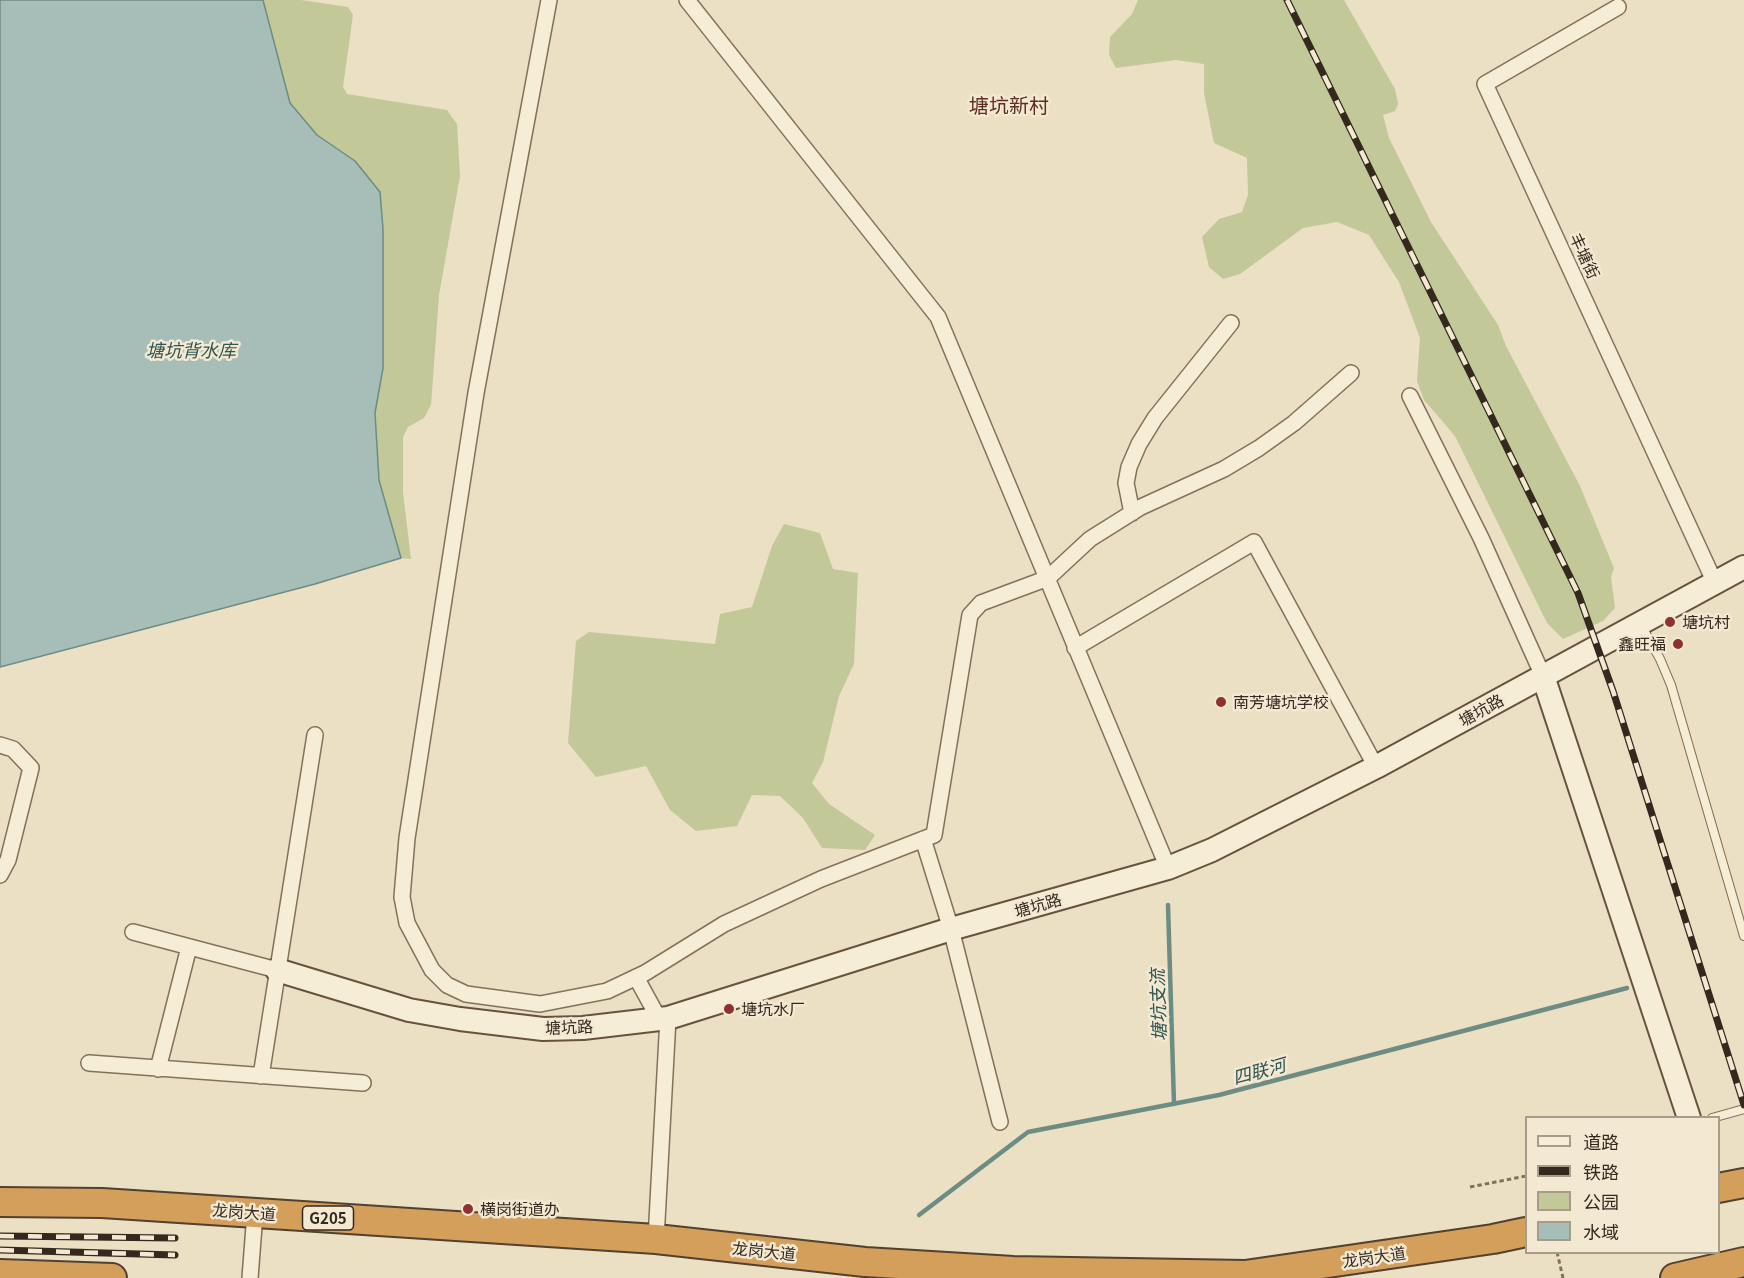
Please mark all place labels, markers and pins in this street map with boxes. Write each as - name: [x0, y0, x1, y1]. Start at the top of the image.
- place label: 塘坑村: [1682, 612, 1730, 632]
- marker: 塘坑村: [1663, 615, 1677, 629]
- place label: 鑫旺福: [1618, 634, 1666, 654]
- marker: 鑫旺福: [1671, 637, 1685, 651]
- place label: 南芳塘坑学校: [1233, 692, 1329, 712]
- marker: 南芳塘坑学校: [1214, 695, 1228, 709]
- place label: 塘坑水厂: [741, 999, 805, 1019]
- marker: 塘坑水厂: [722, 1002, 736, 1016]
- place label: 横岗街道办: [480, 1199, 560, 1219]
- marker: 横岗街道办: [461, 1202, 475, 1216]

